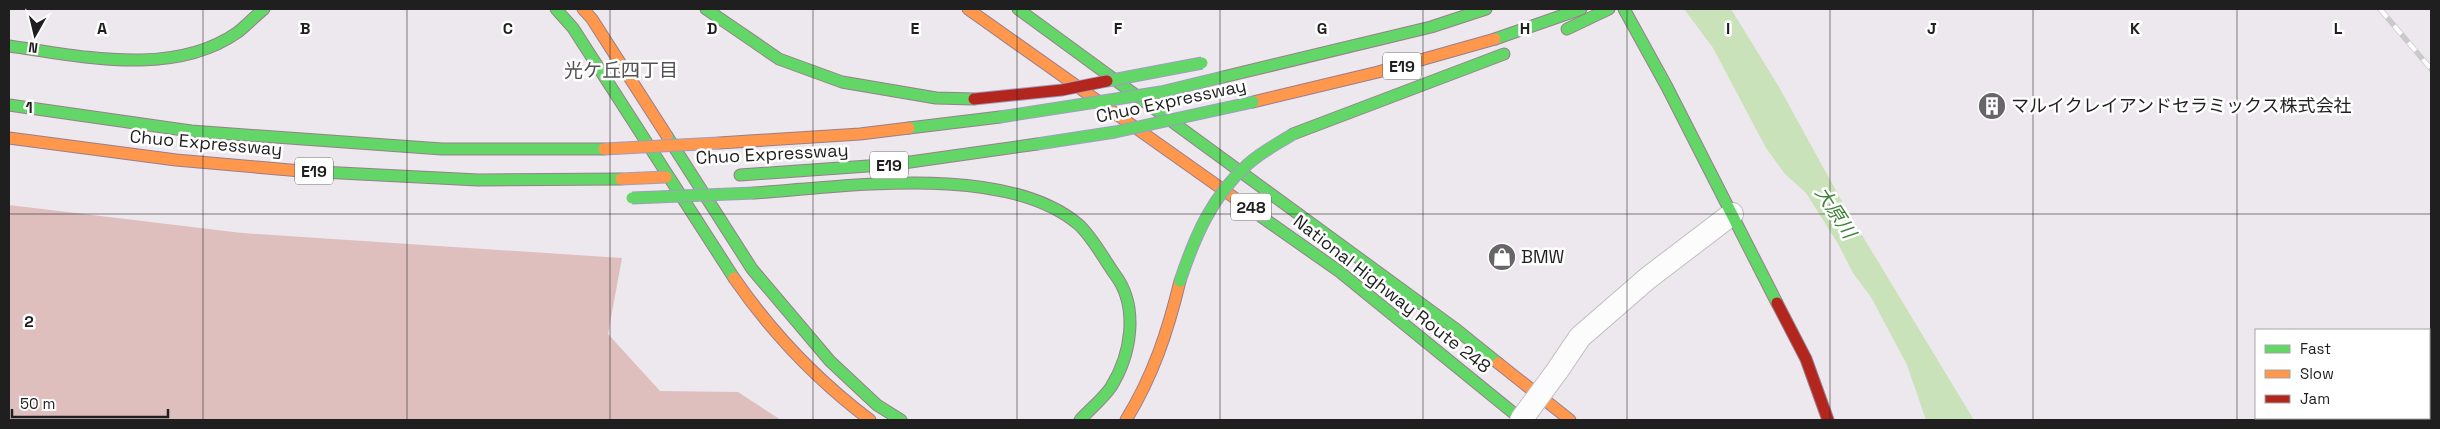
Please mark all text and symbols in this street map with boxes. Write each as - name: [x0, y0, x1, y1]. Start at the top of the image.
- north arrow: [10, 10, 60, 60]
- text: A: [97, 18, 107, 39]
- text: B: [300, 18, 310, 39]
- text: C: [503, 18, 513, 39]
- text: D: [707, 18, 717, 39]
- text: E: [911, 18, 920, 39]
- text: F: [1114, 18, 1123, 39]
- text: G: [1317, 18, 1327, 39]
- text: H: [1520, 18, 1530, 39]
- text: I: [1726, 18, 1730, 39]
- text: J: [1927, 18, 1937, 39]
- text: K: [2130, 18, 2140, 39]
- text: L: [2334, 18, 2343, 39]
- text: N: [27, 38, 39, 57]
- road number: E19: [1383, 52, 1421, 80]
- district label: 光ケ丘四丁目: [564, 58, 678, 83]
- street label: Chuo Expressway: [1094, 73, 1248, 128]
- building icon: マルイクレイアンドセラミックス株式会社: [1977, 91, 2007, 121]
- place label: マルイクレイアンドセラミックス株式会社: [2011, 94, 2351, 117]
- text: 1: [25, 97, 33, 118]
- street label: Chuo Expressway: [129, 124, 283, 161]
- street label: Chuo Expressway: [695, 138, 849, 169]
- road number: E19: [870, 152, 908, 178]
- road number: E19: [295, 158, 333, 185]
- water label: 大原川: [1810, 182, 1863, 245]
- road number: 248: [1231, 193, 1271, 220]
- street label: National Highway Route 248: [1289, 209, 1496, 378]
- shop icon: BMW: [1487, 242, 1517, 272]
- place label: BMW: [1521, 245, 1564, 268]
- text: 2: [24, 311, 34, 332]
- legend: [2255, 329, 2430, 419]
- text: Fast: [2300, 339, 2331, 358]
- text: Slow: [2300, 364, 2334, 383]
- scale bar: [12, 386, 169, 418]
- text: Jam: [2300, 389, 2330, 408]
- text: 50 m: [20, 394, 55, 413]

